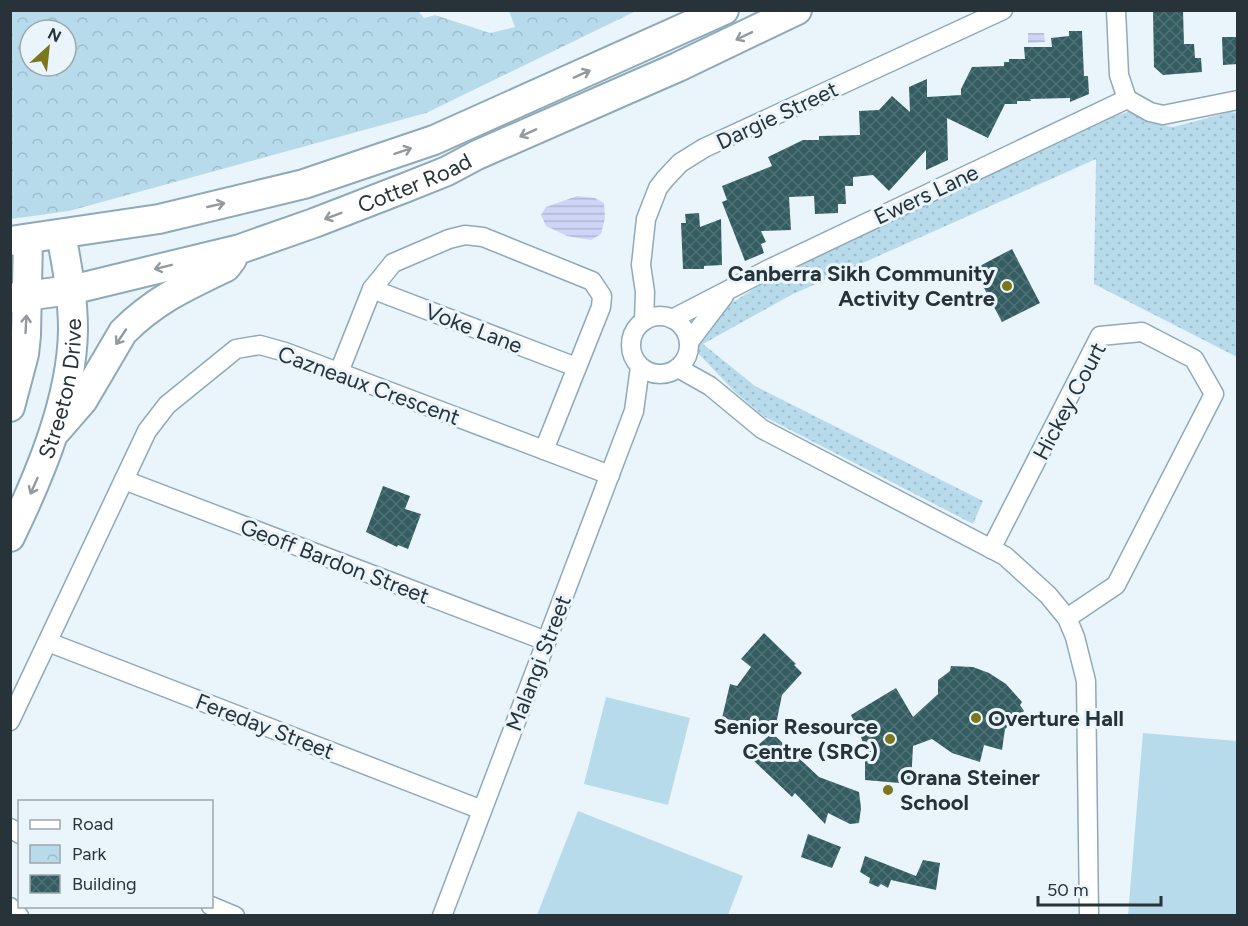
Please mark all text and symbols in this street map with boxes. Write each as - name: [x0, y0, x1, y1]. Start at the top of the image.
- north arrow: [18, 18, 78, 78]
- text: N: [45, 24, 64, 46]
- one-way arrow: [735, 30, 753, 42]
- one-way arrow: [572, 68, 590, 80]
- street label: Dargie Street: [712, 76, 842, 155]
- one-way arrow: [519, 128, 537, 139]
- one-way arrow: [393, 145, 412, 156]
- street label: Cotter Road: [354, 147, 476, 219]
- street label: Ewers Lane: [870, 159, 983, 230]
- one-way arrow: [206, 199, 225, 211]
- one-way arrow: [324, 211, 343, 222]
- place label: Canberra Sikh Community Activity Centre: [728, 260, 995, 312]
- one-way arrow: [154, 262, 173, 274]
- marker: Canberra Sikh Community Activity Centre: [1000, 279, 1014, 293]
- street label: Voke Lane: [421, 298, 526, 359]
- one-way arrow: [21, 315, 32, 335]
- street label: Streeton Drive: [32, 318, 87, 463]
- one-way arrow: [115, 328, 127, 345]
- street label: Hickey Court: [1027, 338, 1112, 465]
- street label: Cazneaux Crescent: [274, 340, 463, 431]
- one-way arrow: [28, 477, 39, 495]
- street label: Geoff Bardon Street: [237, 513, 433, 610]
- street label: Malangi Street: [500, 591, 577, 735]
- street label: Fereday Street: [192, 688, 338, 765]
- place label: Overture Hall: [988, 705, 1124, 732]
- marker: Overture Hall: [969, 711, 983, 725]
- place label: Senior Resource Centre (SRC): [713, 713, 878, 765]
- marker: Senior Resource Centre (SRC): [883, 732, 897, 746]
- place label: Orana Steiner School: [900, 764, 1040, 816]
- marker: Orana Steiner School: [881, 783, 895, 797]
- legend: [18, 800, 213, 908]
- text: Road: [72, 813, 113, 835]
- text: Park: [72, 843, 107, 865]
- scale bar: [1038, 869, 1161, 907]
- text: Building: [72, 873, 137, 895]
- text: 50 m: [1047, 879, 1089, 901]

